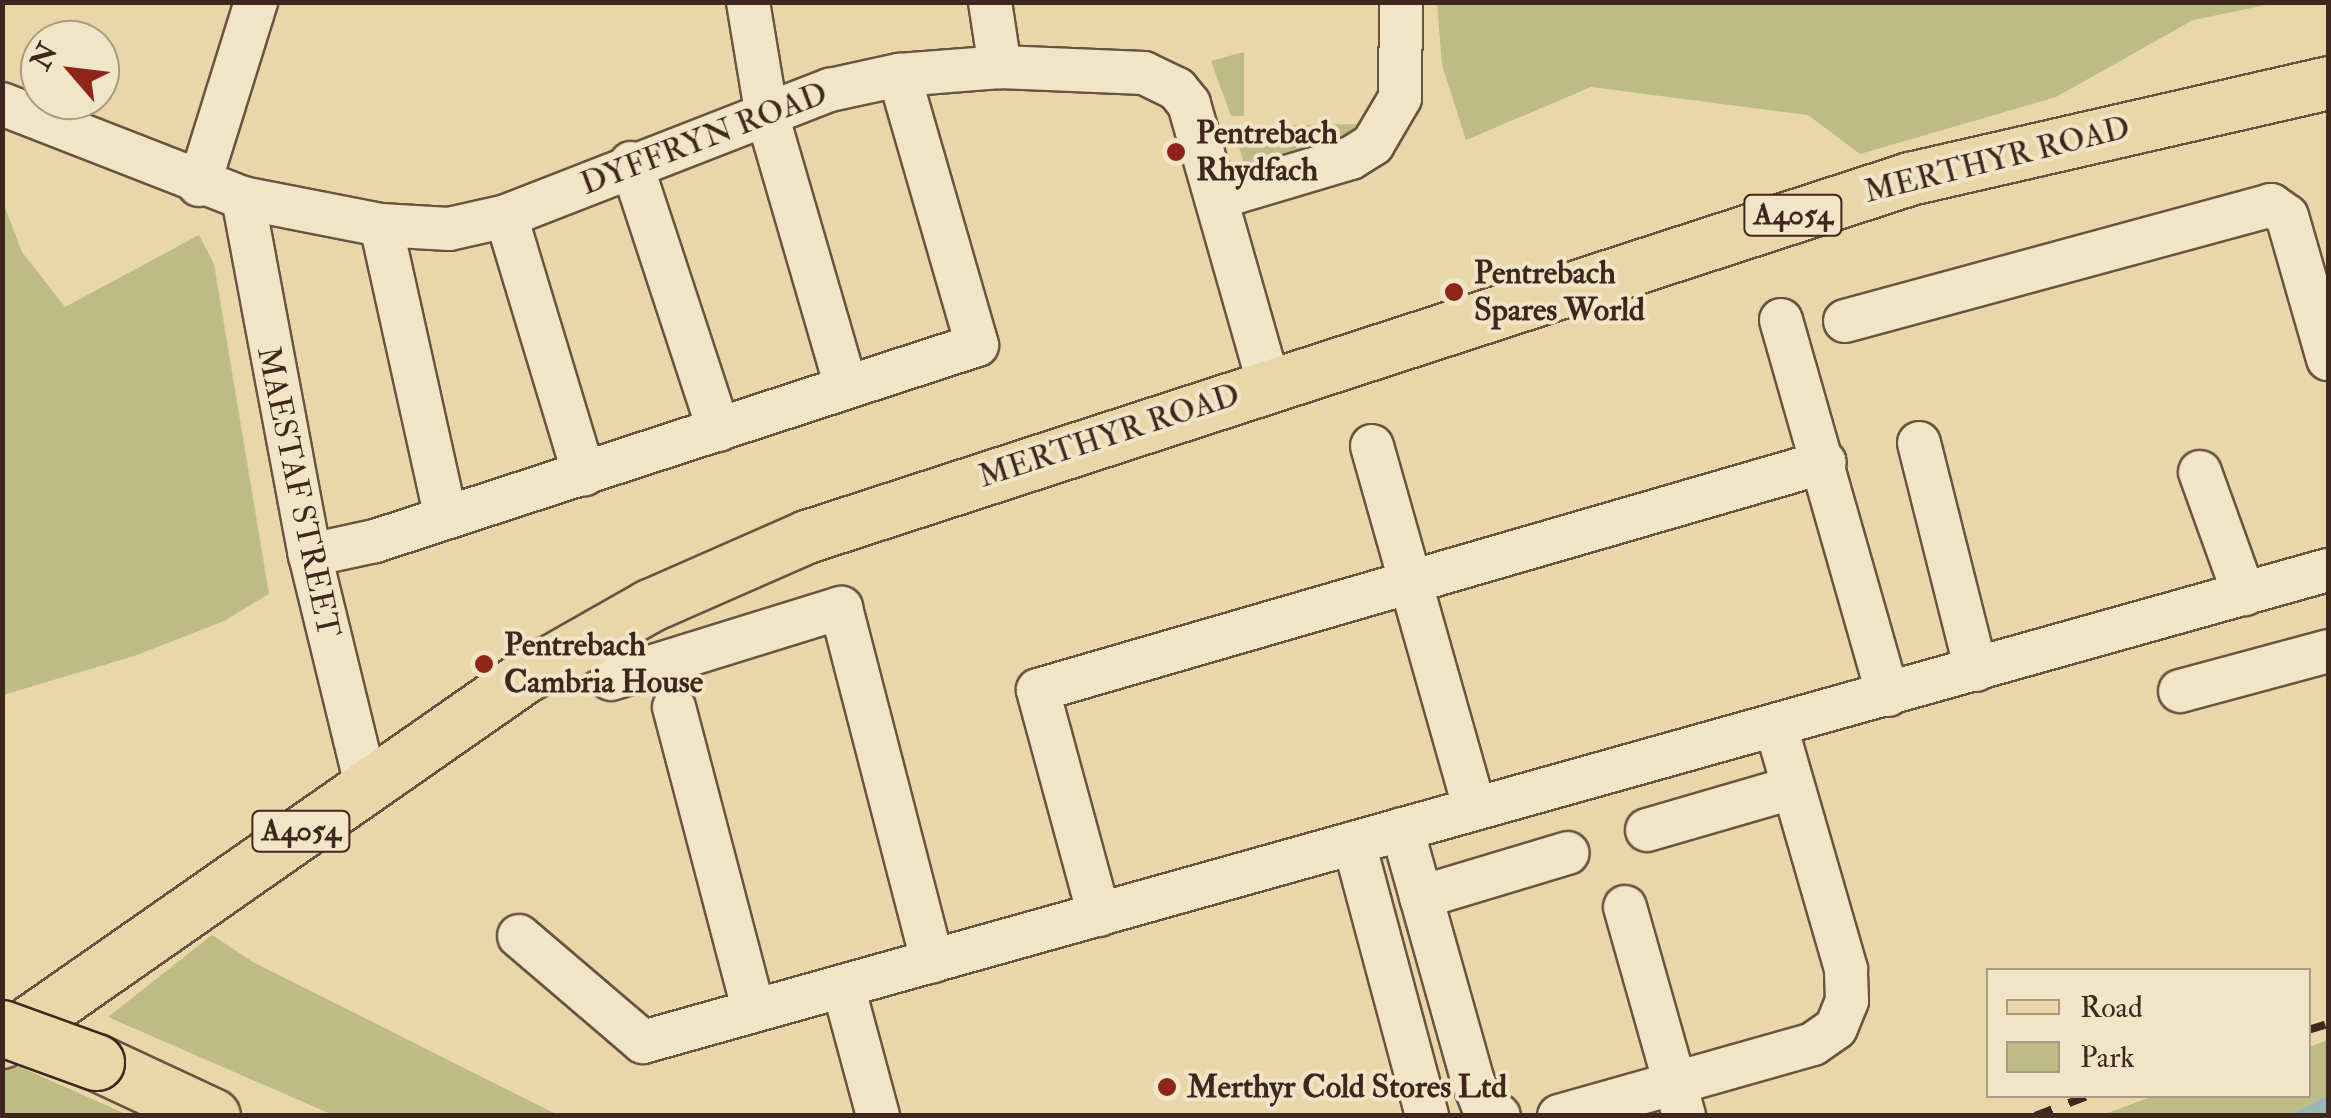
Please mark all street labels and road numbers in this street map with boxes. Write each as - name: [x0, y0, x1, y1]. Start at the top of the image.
- street label: DYFFRYN ROAD: [575, 74, 833, 204]
- street label: MERTHYR ROAD: [1860, 108, 2134, 212]
- road number: A4054: [1743, 190, 1843, 240]
- street label: MAESTAF STREET: [248, 343, 348, 641]
- street label: MERTHYR ROAD: [974, 376, 1244, 496]
- road number: A4054: [251, 806, 351, 856]

